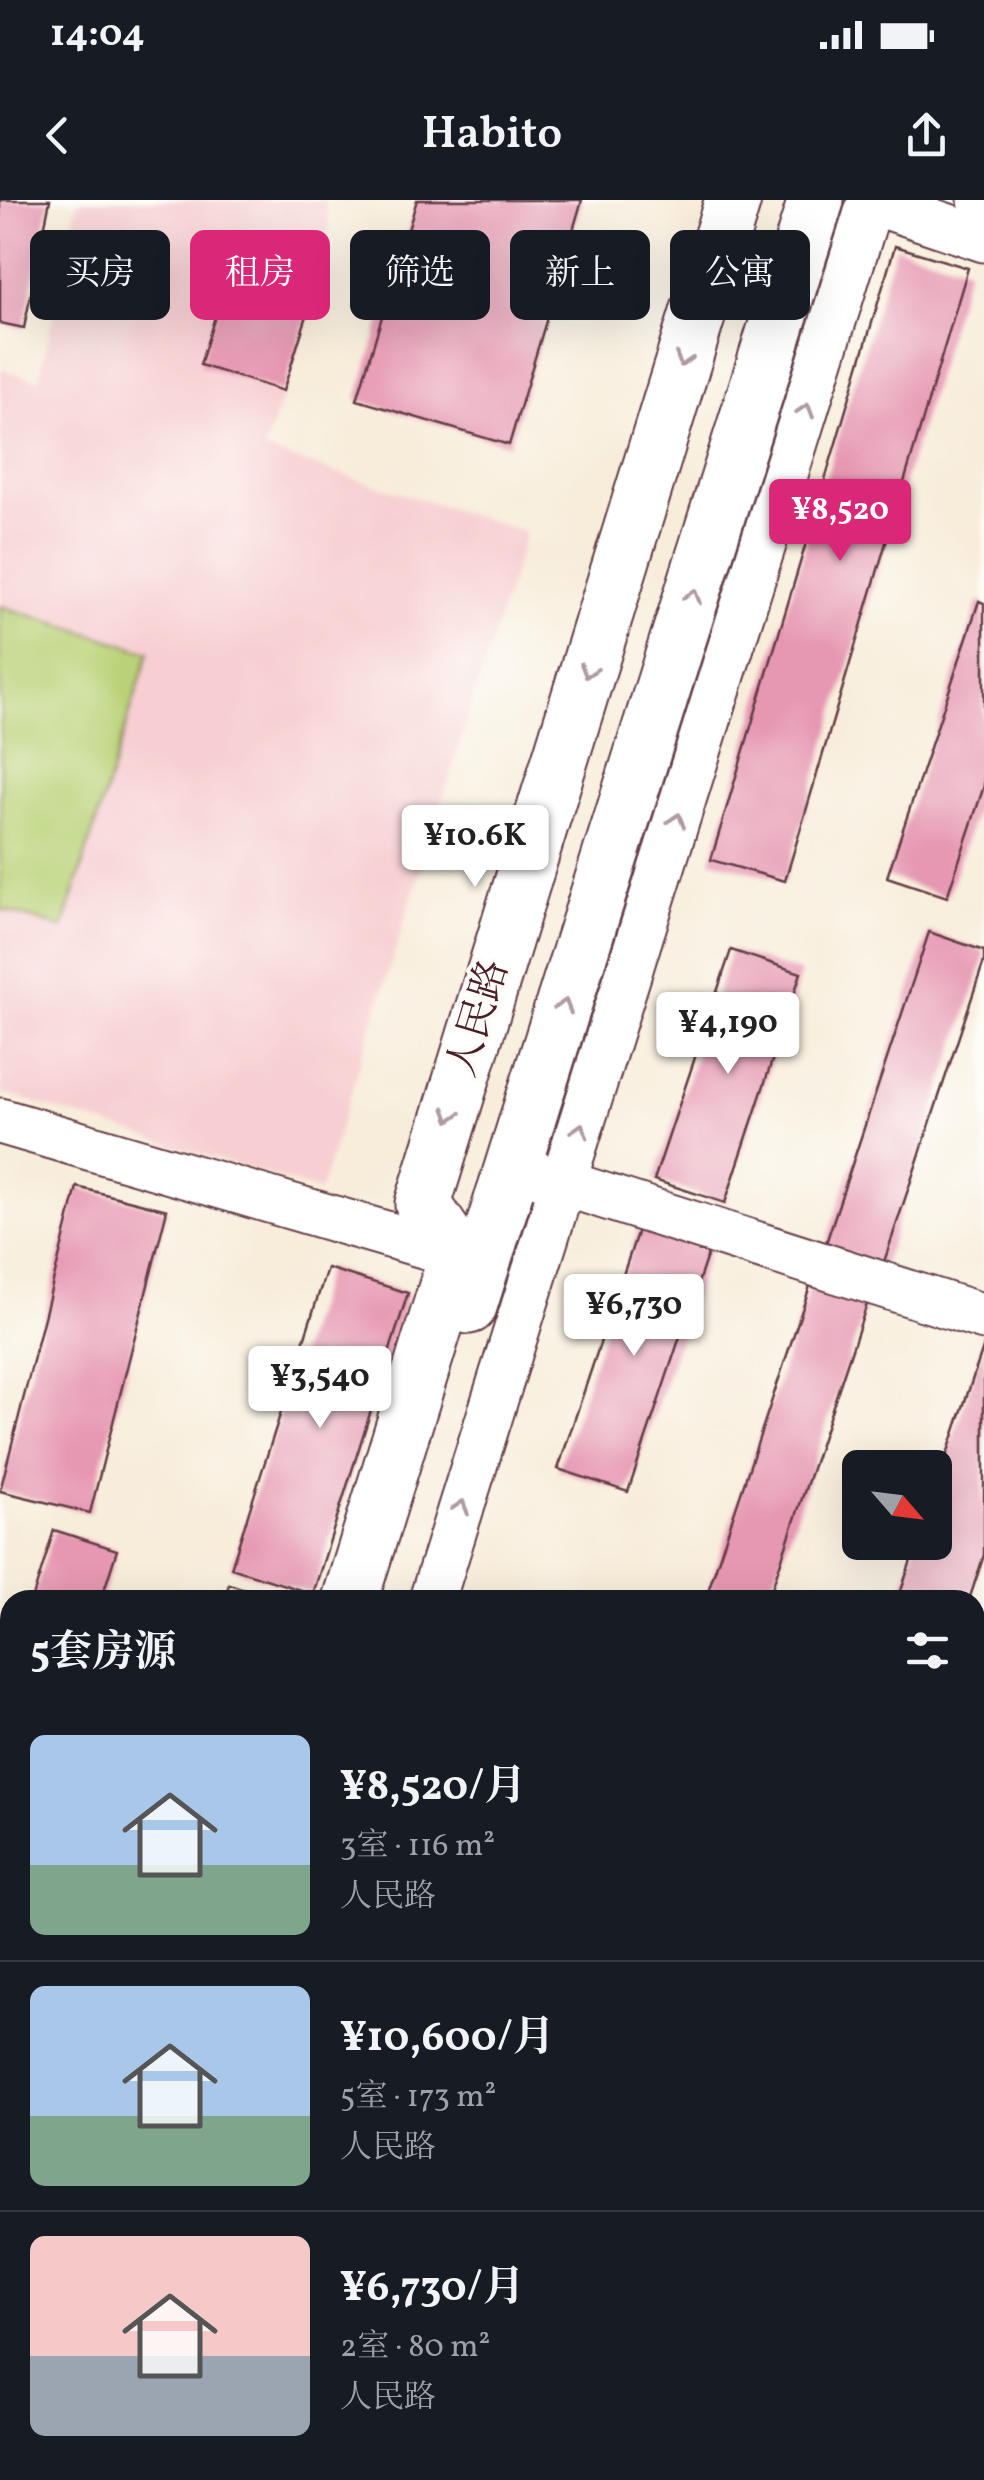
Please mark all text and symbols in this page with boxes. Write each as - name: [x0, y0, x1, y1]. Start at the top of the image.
- text: 14:04: [50, 9, 145, 62]
- text: Habito: [422, 104, 562, 167]
- icon: back: [30, 108, 85, 163]
- icon: share: [899, 108, 954, 163]
- chip: 买房: [30, 230, 170, 320]
- chip: 租房: [190, 230, 330, 320]
- chip: 筛选: [350, 230, 490, 320]
- chip: 新上: [510, 230, 650, 320]
- chip: 公寓: [670, 230, 810, 320]
- one-way arrow: [675, 351, 695, 368]
- one-way arrow: [794, 402, 814, 419]
- pin: ¥8,520: [759, 479, 921, 564]
- text: ¥8,520: [791, 489, 889, 533]
- one-way arrow: [681, 588, 702, 605]
- one-way arrow: [579, 661, 599, 678]
- pin: ¥10.6K: [394, 805, 556, 890]
- one-way arrow: [665, 812, 686, 829]
- text: ¥10.6K: [424, 815, 526, 859]
- street label: 人民路: [436, 953, 524, 1085]
- pin: ¥4,190: [647, 992, 809, 1077]
- one-way arrow: [553, 998, 573, 1015]
- text: ¥4,190: [678, 1002, 778, 1046]
- one-way arrow: [442, 1106, 462, 1123]
- one-way arrow: [568, 1122, 588, 1139]
- pin: ¥6,730: [553, 1274, 715, 1359]
- text: ¥6,730: [586, 1284, 682, 1328]
- pin: ¥3,540: [239, 1346, 401, 1431]
- text: ¥3,540: [270, 1356, 370, 1400]
- north arrow: [842, 1450, 952, 1560]
- map controls: [842, 1450, 952, 1560]
- one-way arrow: [450, 1499, 470, 1516]
- icon: filters: [900, 1623, 955, 1678]
- text: 5套房源: [30, 1625, 176, 1684]
- text: ¥8,520/月: [340, 1759, 526, 1818]
- icon: home: [110, 1775, 230, 1895]
- text: 3室 · 116 m²: [340, 1825, 495, 1869]
- text: 人民路: [340, 1876, 436, 1920]
- text: ¥10,600/月: [340, 2010, 555, 2069]
- icon: home: [110, 2026, 230, 2146]
- text: 5室 · 173 m²: [340, 2076, 496, 2120]
- text: 人民路: [340, 2127, 436, 2171]
- text: ¥6,730/月: [340, 2260, 525, 2319]
- icon: home: [110, 2276, 230, 2396]
- text: 2室 · 80 m²: [340, 2326, 490, 2370]
- text: 人民路: [340, 2377, 436, 2421]

